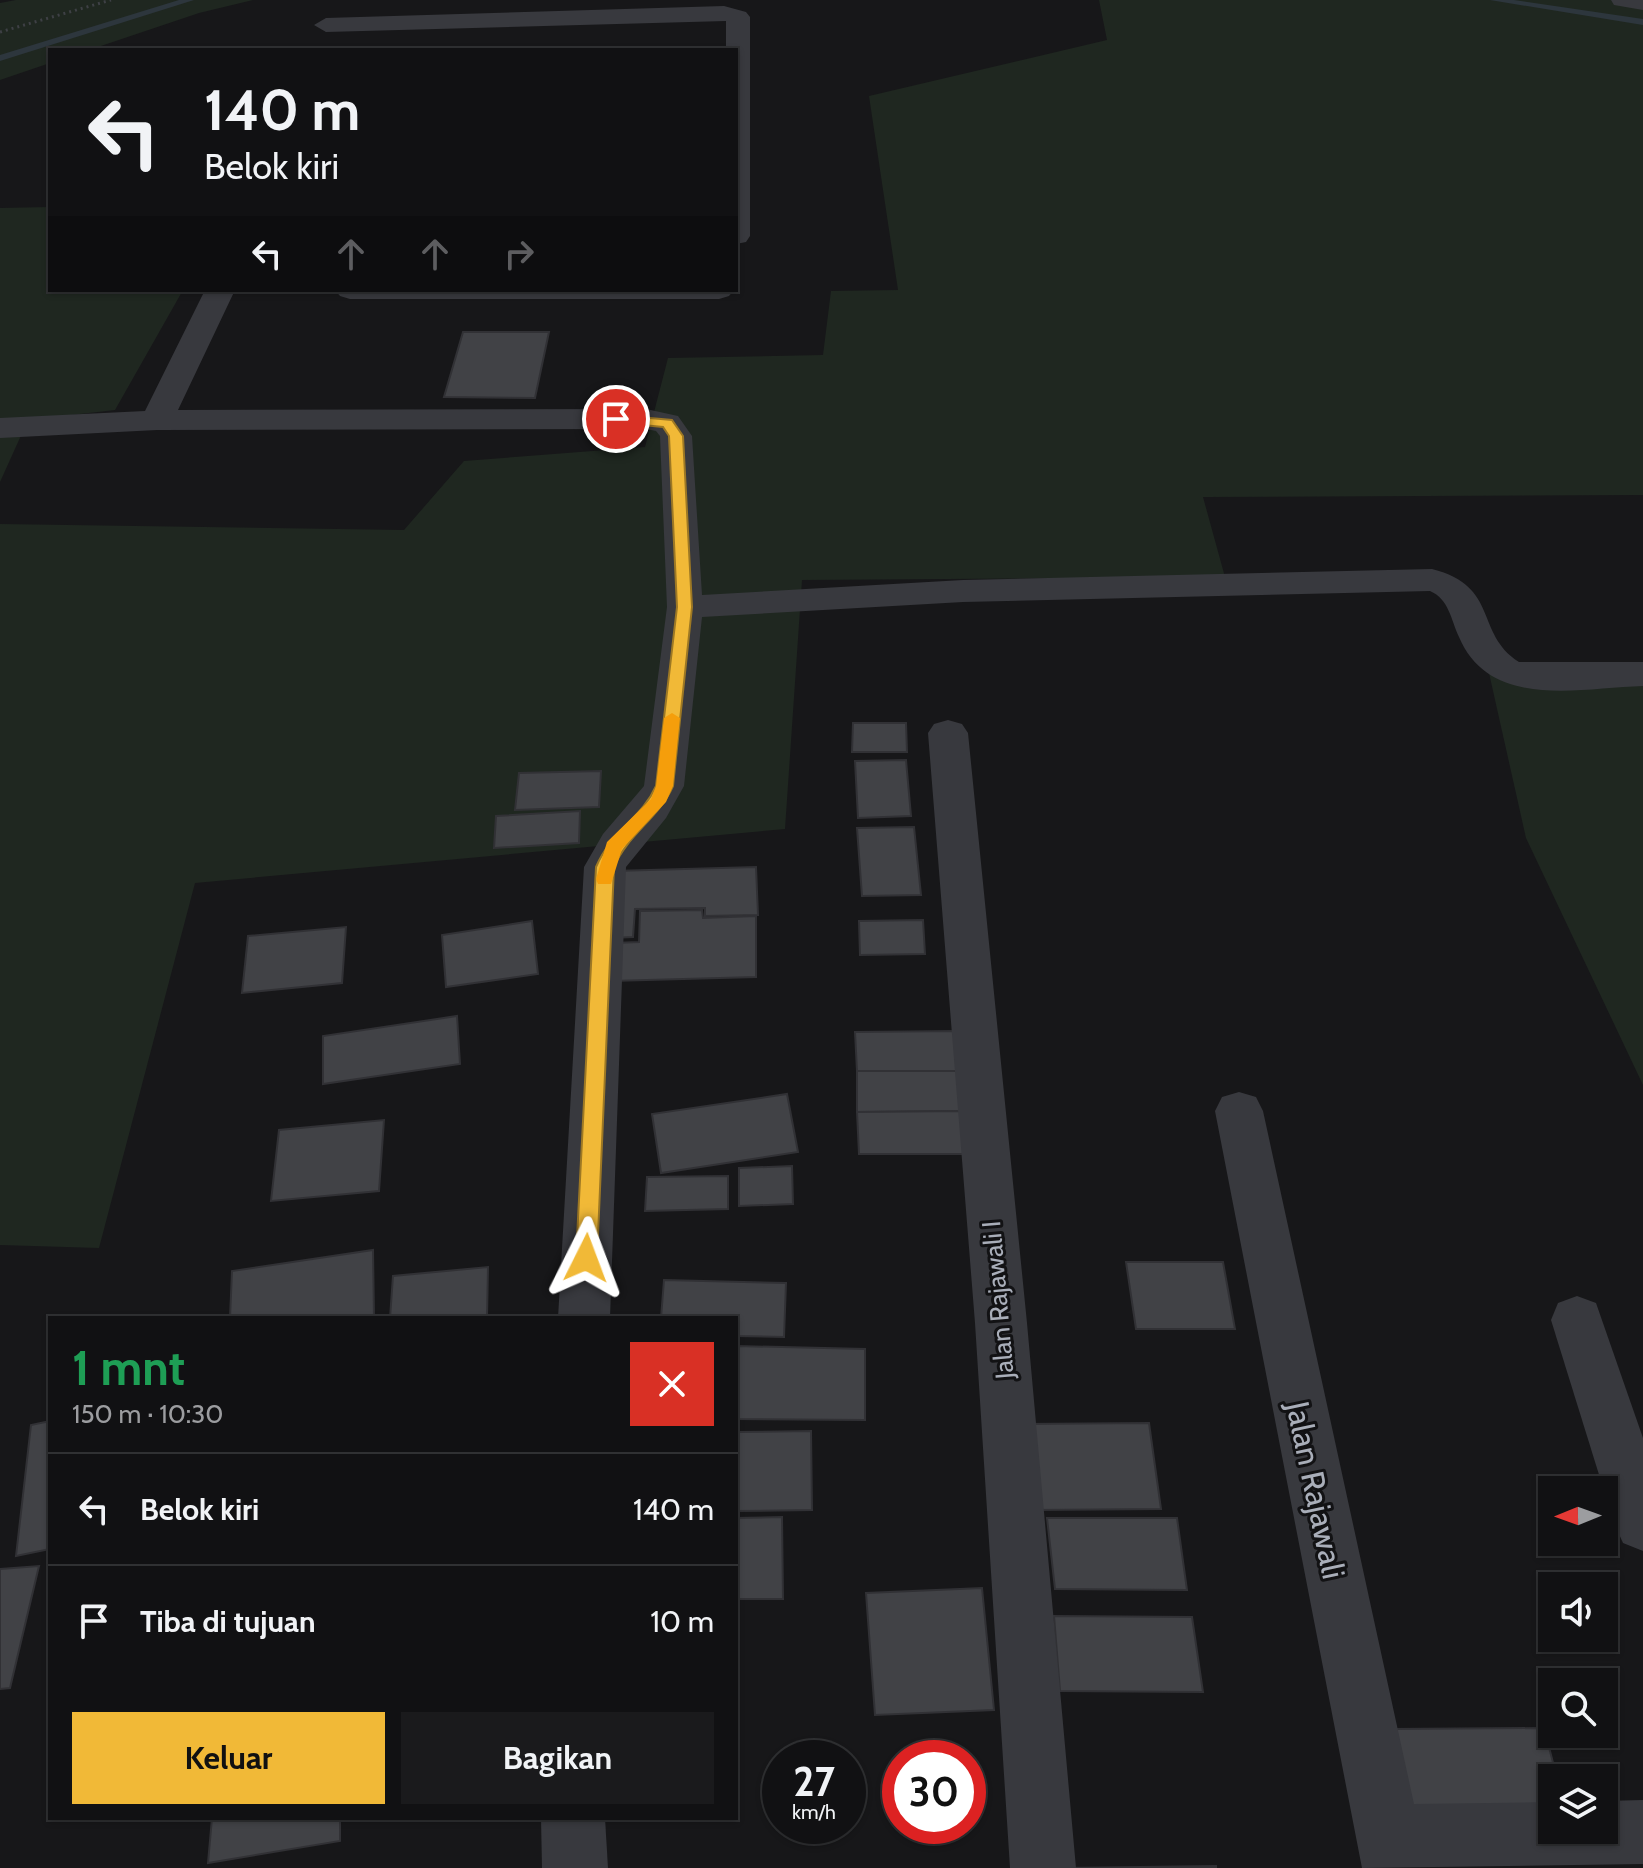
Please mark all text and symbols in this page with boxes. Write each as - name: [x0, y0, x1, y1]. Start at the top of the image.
- text: 140 m: [204, 76, 360, 144]
- icon: left: [72, 80, 176, 184]
- text: Belok kiri: [204, 144, 339, 188]
- icon: left: [245, 232, 289, 276]
- icon: ahead: [329, 232, 373, 276]
- icon: ahead: [413, 232, 457, 276]
- icon: right: [497, 232, 541, 276]
- pin: [582, 385, 650, 453]
- icon: arrive: [594, 397, 638, 441]
- position arrow: [544, 1216, 628, 1300]
- street label: Jalan Rajawali I: [975, 1219, 1021, 1382]
- text: 1 mnt: [72, 1339, 185, 1397]
- button: close: [630, 1342, 714, 1426]
- street label: Jalan Rajawali: [1278, 1397, 1354, 1582]
- text: 150 m · 10:30: [72, 1398, 223, 1430]
- north arrow: [1538, 1476, 1618, 1556]
- map controls: [1538, 1476, 1618, 1844]
- icon: left: [72, 1487, 116, 1531]
- text: Belok kiri: [140, 1491, 259, 1528]
- text: 140 m: [633, 1491, 714, 1528]
- button: sound: [1538, 1572, 1618, 1652]
- icon: arrive: [72, 1599, 116, 1643]
- text: Tiba di tujuan: [140, 1603, 316, 1640]
- text: 10 m: [650, 1603, 714, 1640]
- button: search: [1538, 1668, 1618, 1748]
- button: Keluar: [72, 1712, 385, 1804]
- button: Bagikan: [401, 1712, 714, 1804]
- speed limit sign: 30: [882, 1740, 986, 1844]
- text: 27: [793, 1757, 835, 1806]
- button: layers: [1538, 1764, 1618, 1844]
- text: km/h: [792, 1800, 836, 1824]

